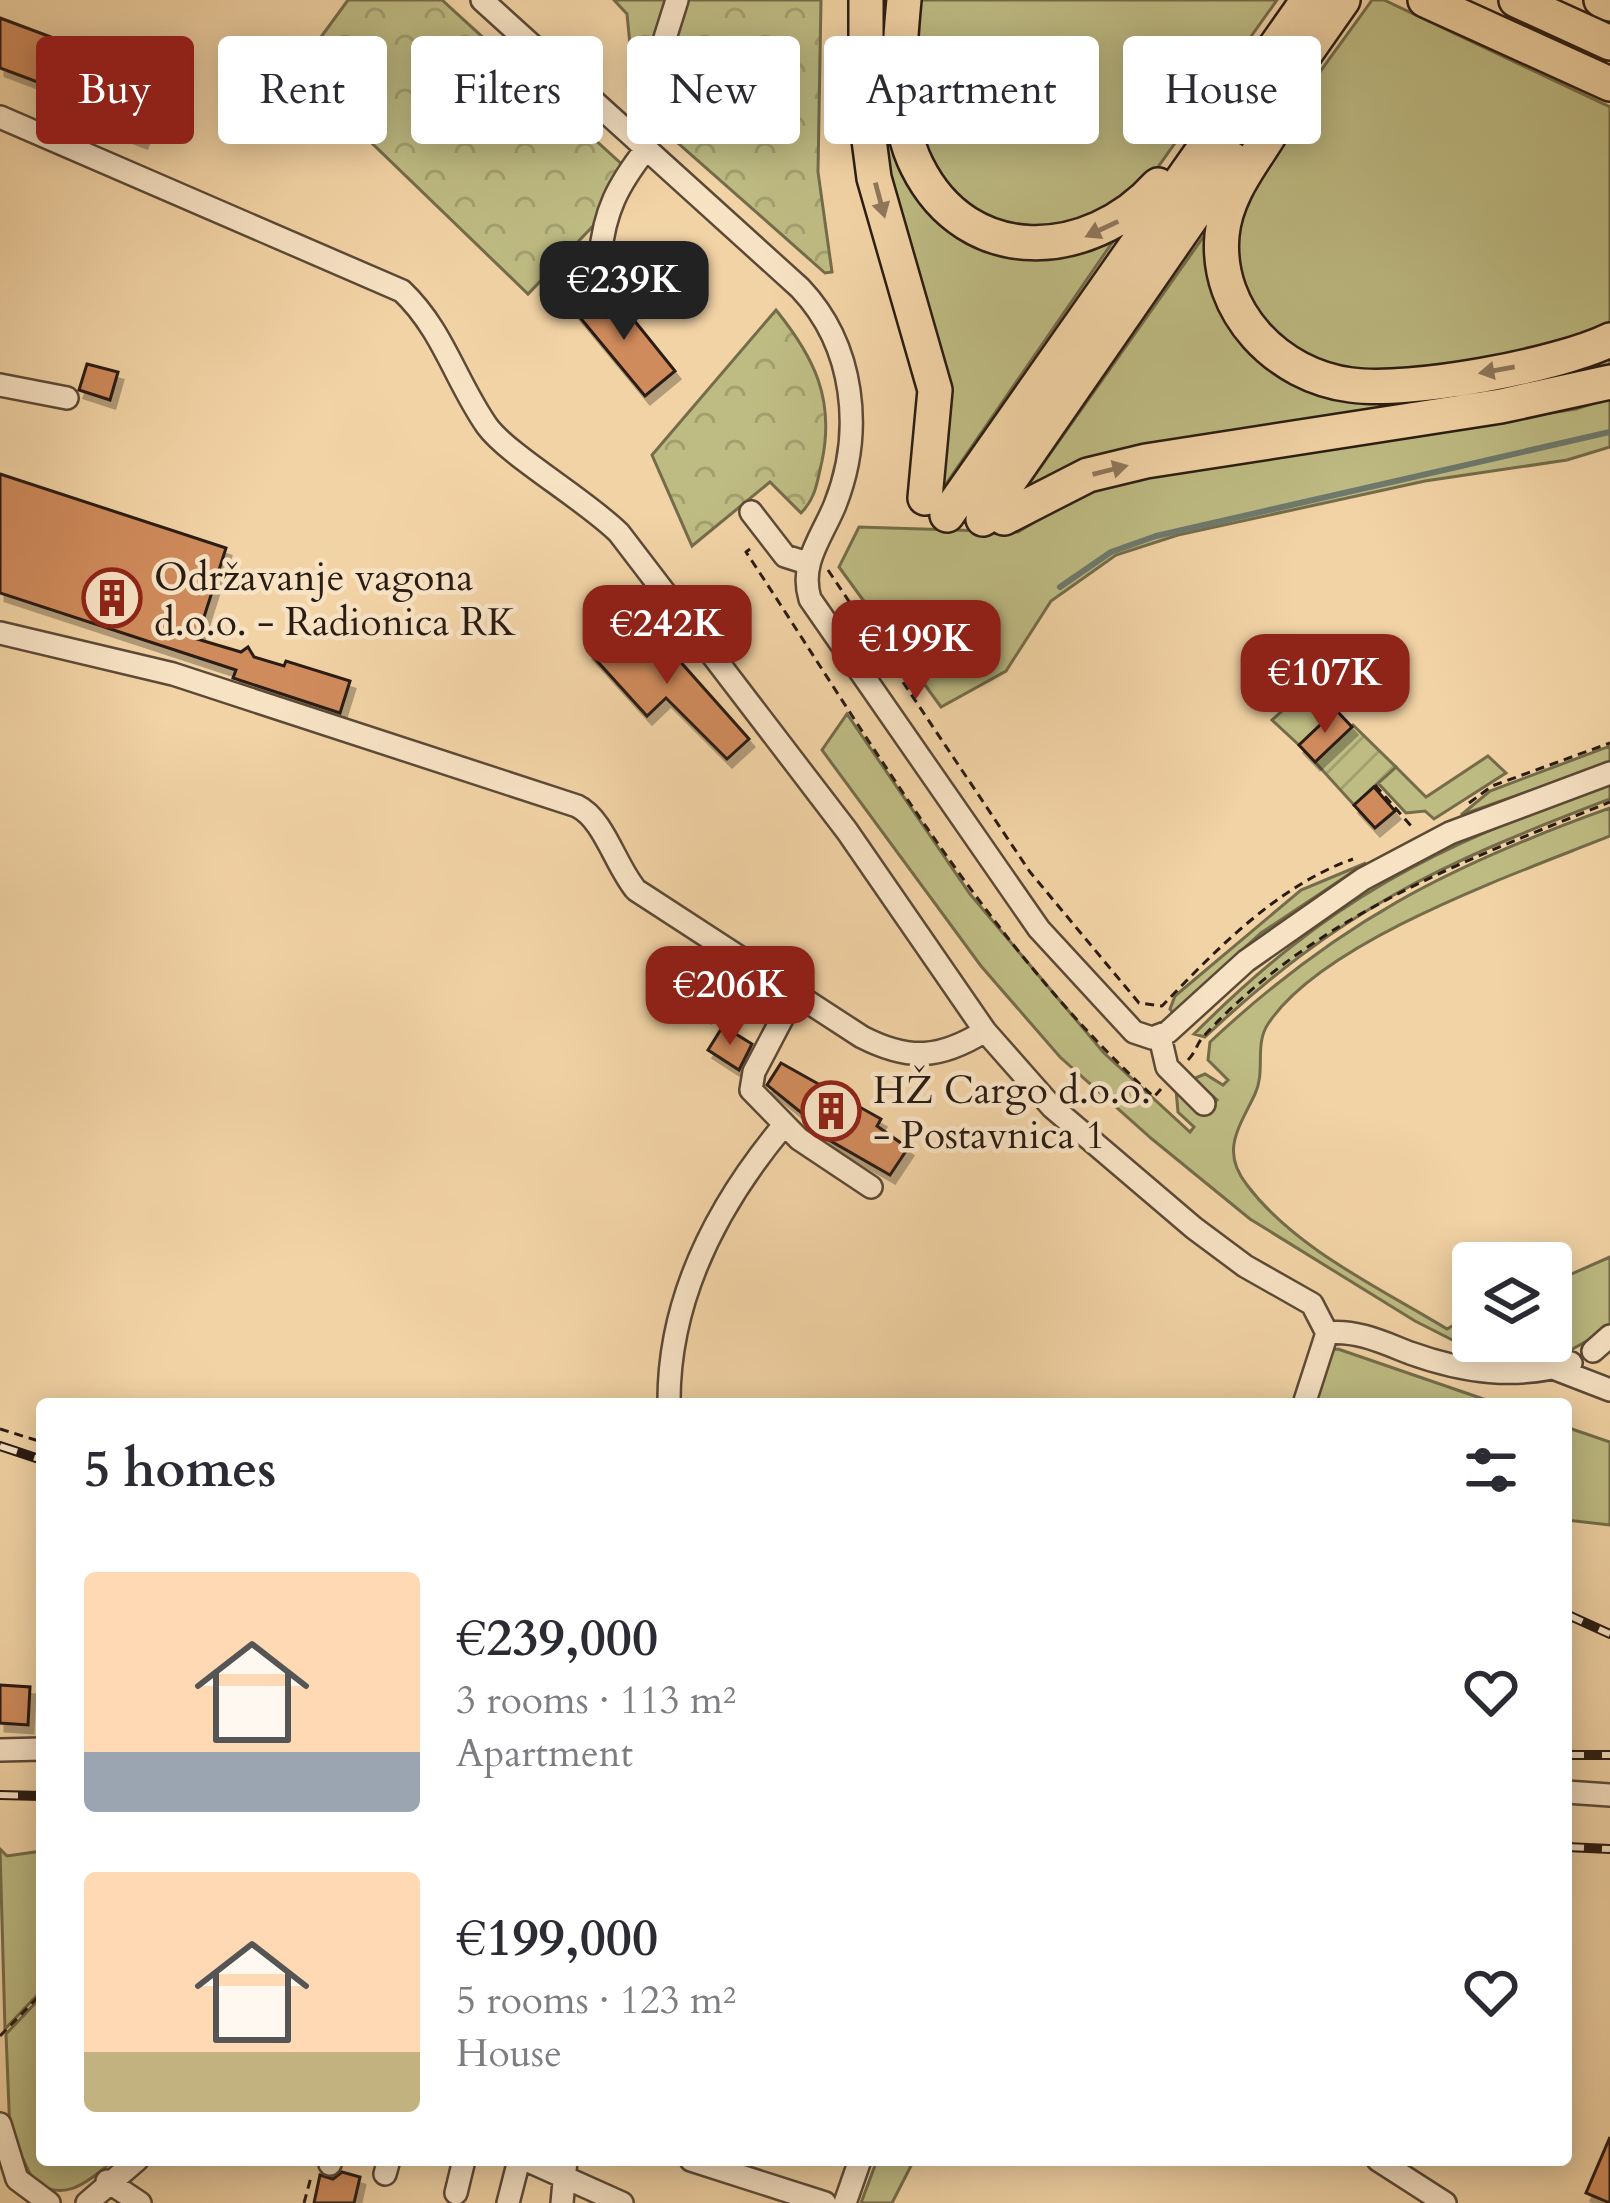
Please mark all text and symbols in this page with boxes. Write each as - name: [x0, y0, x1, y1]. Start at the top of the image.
- chip: Buy: [36, 36, 194, 144]
- chip: Rent: [218, 36, 387, 144]
- chip: Filters: [411, 36, 603, 144]
- chip: New: [627, 36, 800, 144]
- chip: Apartment: [824, 36, 1099, 144]
- chip: House: [1123, 36, 1321, 144]
- one-way arrow: [871, 181, 890, 218]
- one-way arrow: [1084, 220, 1119, 240]
- pin: €239K: [540, 241, 708, 343]
- text: €239K: [567, 253, 681, 306]
- one-way arrow: [1478, 361, 1516, 379]
- one-way arrow: [1092, 460, 1129, 479]
- place label: Održavanje vagona d.o.o. - Radionica RK: [154, 551, 516, 649]
- building icon: Održavanje vagona d.o.o. - Radionica RK: [81, 567, 143, 629]
- pin: €242K: [583, 585, 751, 687]
- text: €242K: [610, 597, 724, 650]
- pin: €199K: [832, 600, 1000, 702]
- text: €199K: [859, 612, 973, 665]
- pin: €107K: [1241, 634, 1409, 736]
- text: €107K: [1268, 646, 1382, 699]
- pin: €206K: [646, 946, 814, 1048]
- text: €206K: [673, 958, 787, 1011]
- place label: HŽ Cargo d.o.o. - Postavnica 1: [873, 1064, 1151, 1162]
- building icon: HŽ Cargo d.o.o. - Postavnica 1: [800, 1080, 862, 1142]
- map controls: [1452, 1242, 1572, 1362]
- button: layers: [1452, 1242, 1572, 1362]
- text: 5 homes: [84, 1435, 276, 1505]
- icon: filters: [1458, 1437, 1524, 1503]
- text: €239,000: [456, 1604, 658, 1674]
- icon: home: [180, 1620, 324, 1764]
- icon: heart: [1458, 1659, 1524, 1725]
- text: 3 rooms · 113 m²: [456, 1674, 736, 1727]
- text: Apartment: [456, 1727, 633, 1780]
- text: €199,000: [456, 1904, 658, 1974]
- icon: home: [180, 1920, 324, 2064]
- icon: heart: [1458, 1959, 1524, 2025]
- text: 5 rooms · 123 m²: [456, 1974, 736, 2027]
- text: House: [456, 2027, 562, 2080]

